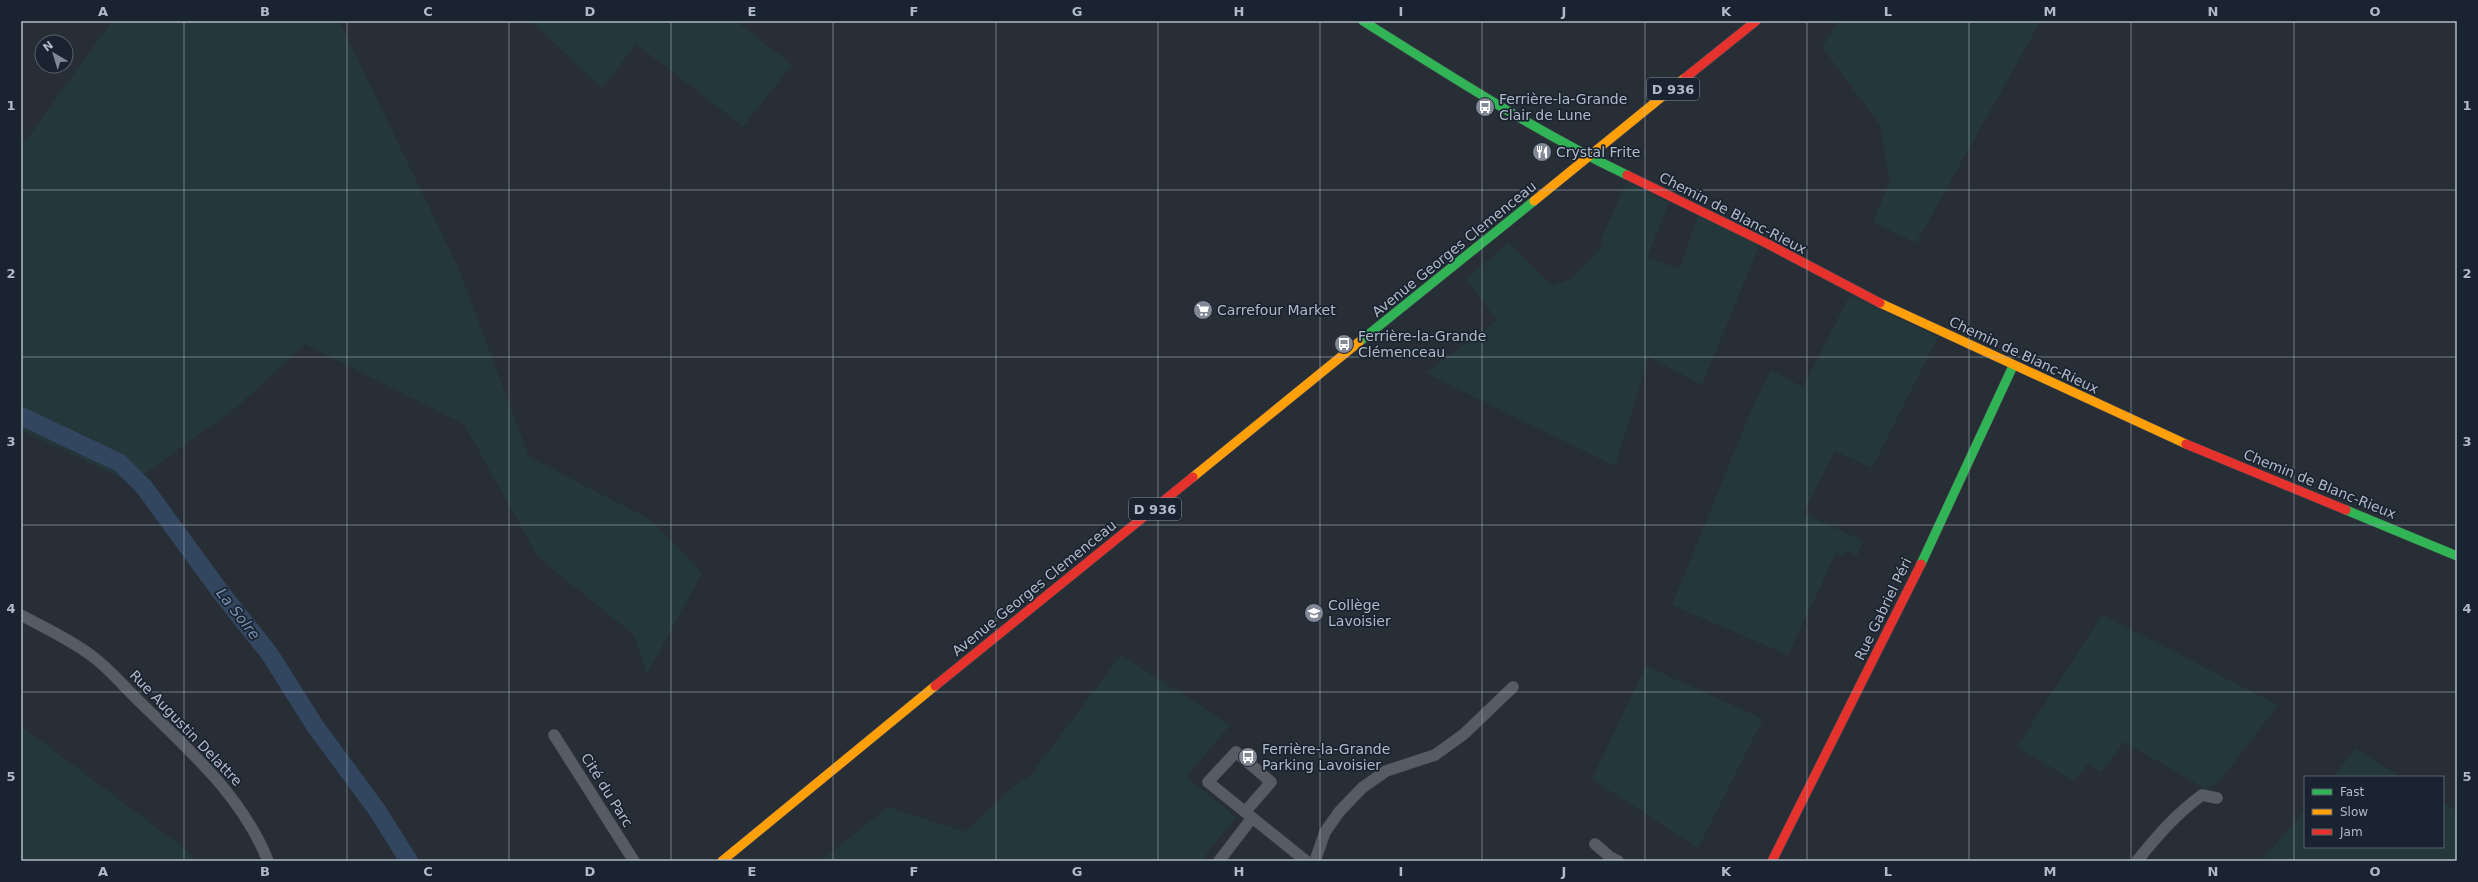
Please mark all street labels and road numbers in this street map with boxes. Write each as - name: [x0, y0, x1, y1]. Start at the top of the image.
- road number: D 936: [1647, 78, 1699, 100]
- street label: Chemin de Blanc-Rieux: [1657, 169, 1809, 257]
- street label: Avenue Georges Clemenceau: [1369, 178, 1539, 320]
- street label: Chemin de Blanc-Rieux: [1947, 313, 2101, 397]
- street label: Chemin de Blanc-Rieux: [2241, 446, 2399, 522]
- road number: D 936: [1129, 498, 1181, 520]
- street label: Avenue Georges Clemenceau: [949, 517, 1119, 659]
- street label: Rue Gabriel Péri: [1851, 555, 1915, 663]
- street label: Rue Augustin Delattre: [127, 667, 245, 789]
- street label: Cité du Parc: [578, 750, 636, 830]

